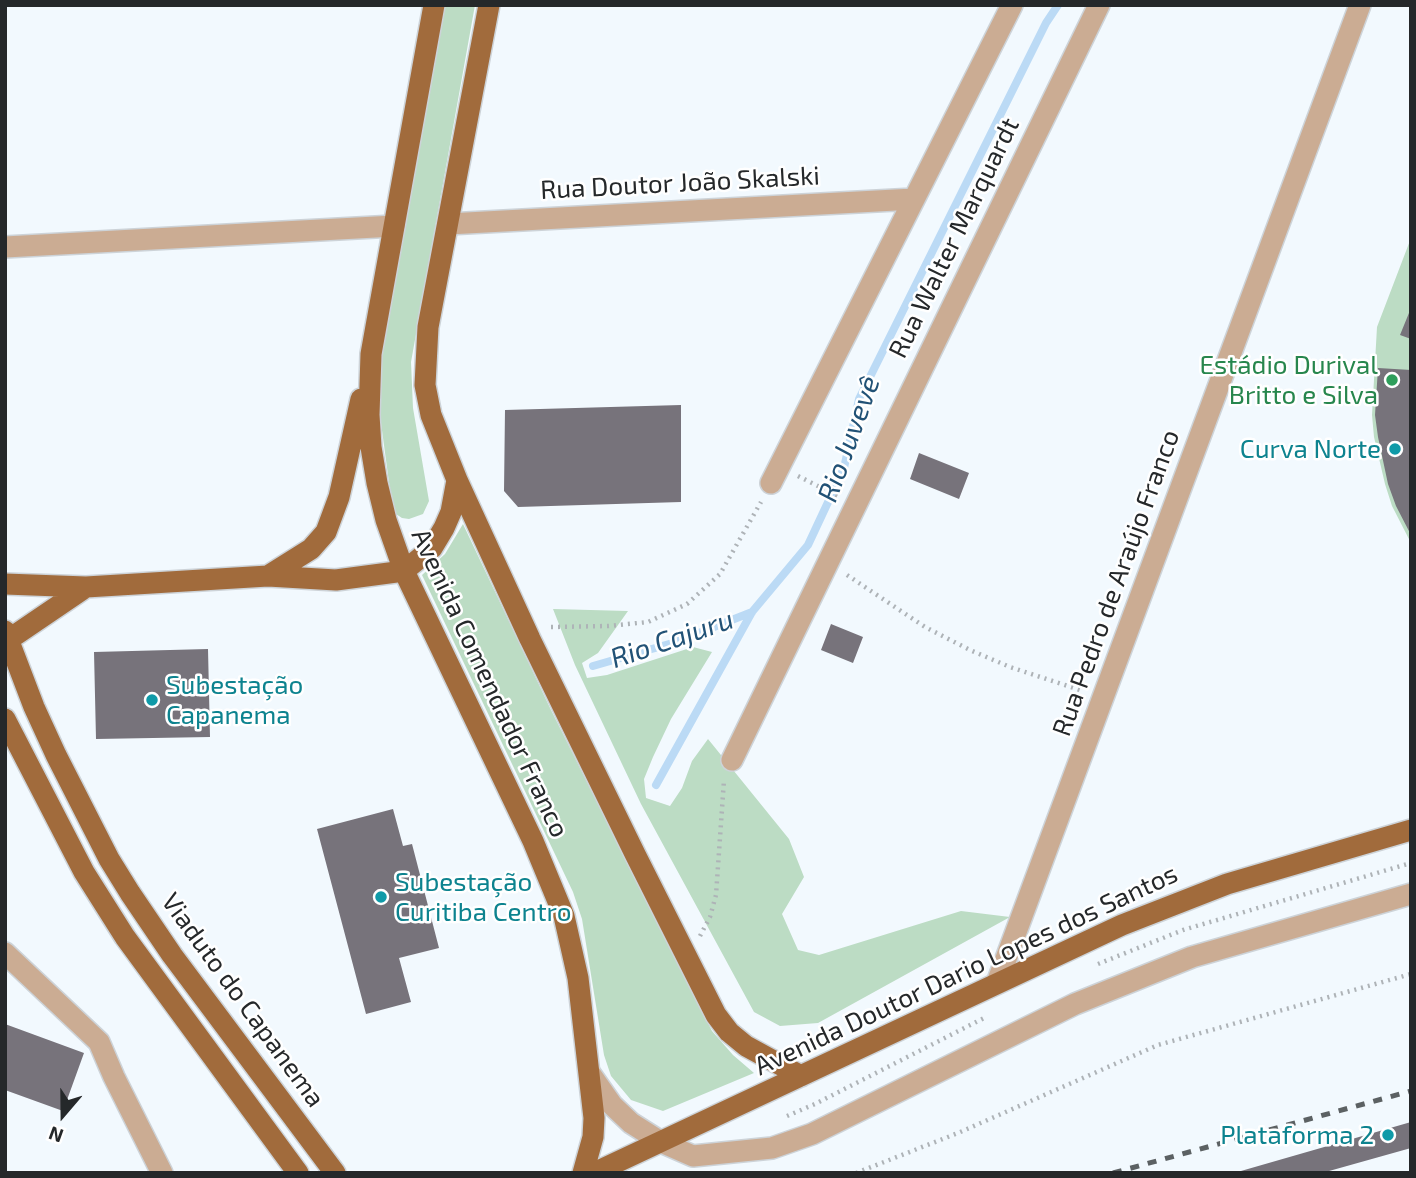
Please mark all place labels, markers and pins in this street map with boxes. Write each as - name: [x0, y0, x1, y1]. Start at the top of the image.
- place label: Estádio Durival Britto e Silva: [1200, 349, 1378, 410]
- marker: Estádio Durival Britto e Silva: [1384, 372, 1400, 388]
- place label: Curva Norte: [1240, 433, 1381, 465]
- marker: Curva Norte: [1387, 441, 1403, 457]
- place label: Subestação Capanema: [166, 669, 303, 730]
- marker: Subestação Capanema: [144, 692, 160, 708]
- place label: Subestação Curitiba Centro: [395, 866, 571, 928]
- marker: Subestação Curitiba Centro: [373, 889, 389, 905]
- place label: Plataforma 2: [1220, 1119, 1374, 1151]
- marker: Plataforma 2: [1380, 1127, 1396, 1143]

